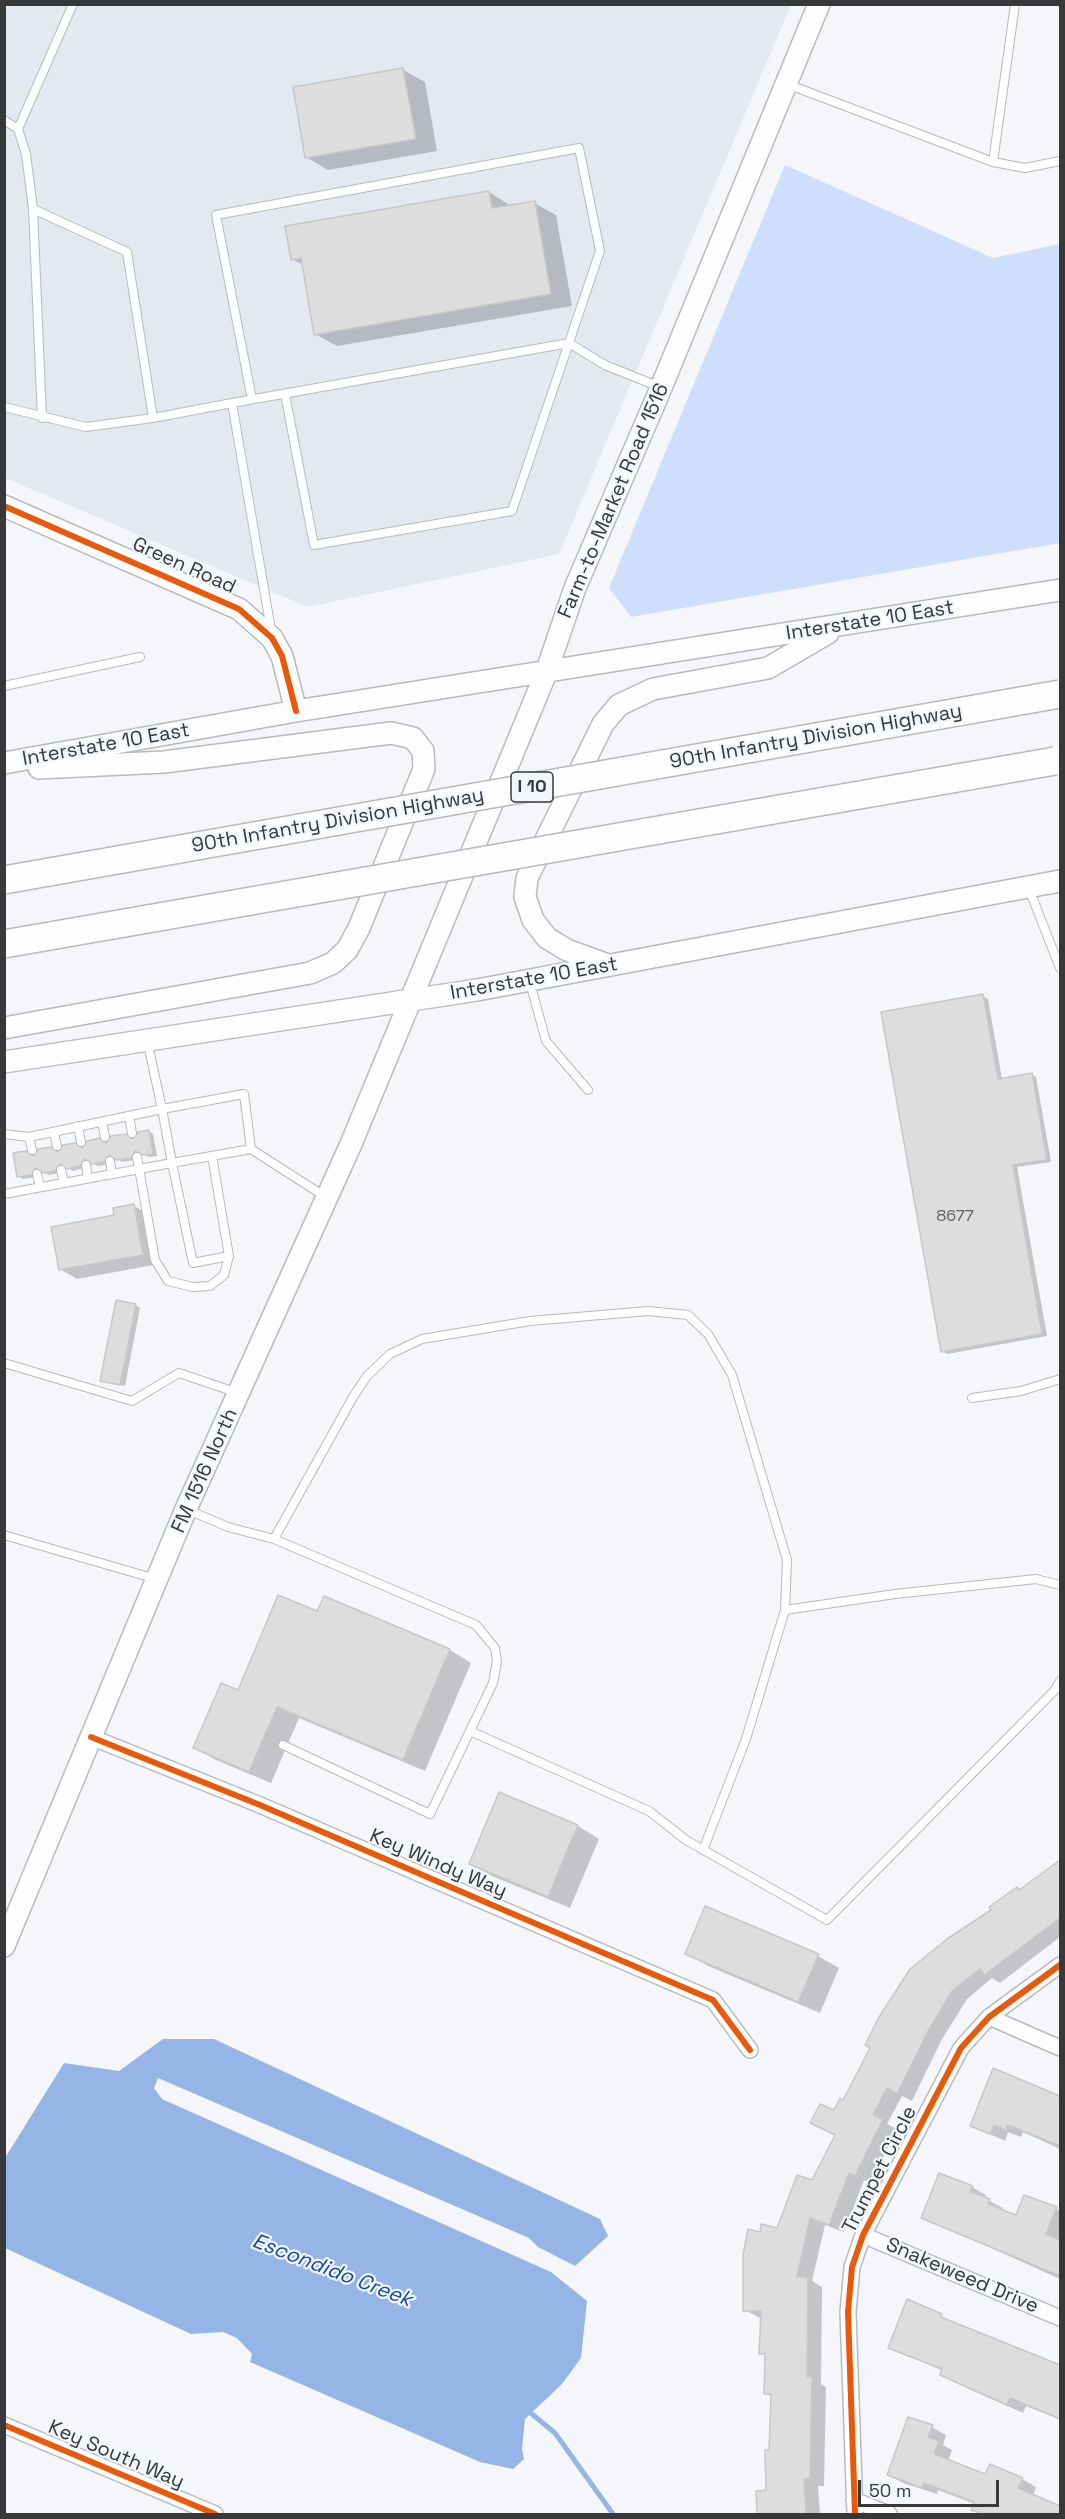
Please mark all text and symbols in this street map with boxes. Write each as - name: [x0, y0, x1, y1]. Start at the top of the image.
- street label: Farm-to-Market Road 1516: [554, 380, 674, 622]
- street label: Green Road: [129, 533, 239, 599]
- street label: Interstate 10 East: [784, 596, 956, 646]
- street label: 90th Infantry Division Highway: [668, 699, 964, 775]
- street label: Interstate 10 East: [20, 718, 192, 772]
- road number: I 10: [511, 772, 553, 802]
- street label: 90th Infantry Division Highway: [190, 783, 486, 859]
- street label: Interstate 10 East: [448, 952, 620, 1006]
- house number: 8677: [936, 1207, 974, 1227]
- street label: FM 1516 North: [167, 1405, 243, 1537]
- street label: Key Windy Way: [366, 1824, 510, 1904]
- street label: Trumpet Circle: [838, 2102, 922, 2238]
- water label: Escondido Creek: [249, 2229, 415, 2313]
- street label: Snakeweed Drive: [882, 2233, 1042, 2319]
- street label: Key South Way: [44, 2416, 188, 2494]
- scale bar: [861, 2468, 1002, 2506]
- text: 50 m: [869, 2479, 911, 2502]

